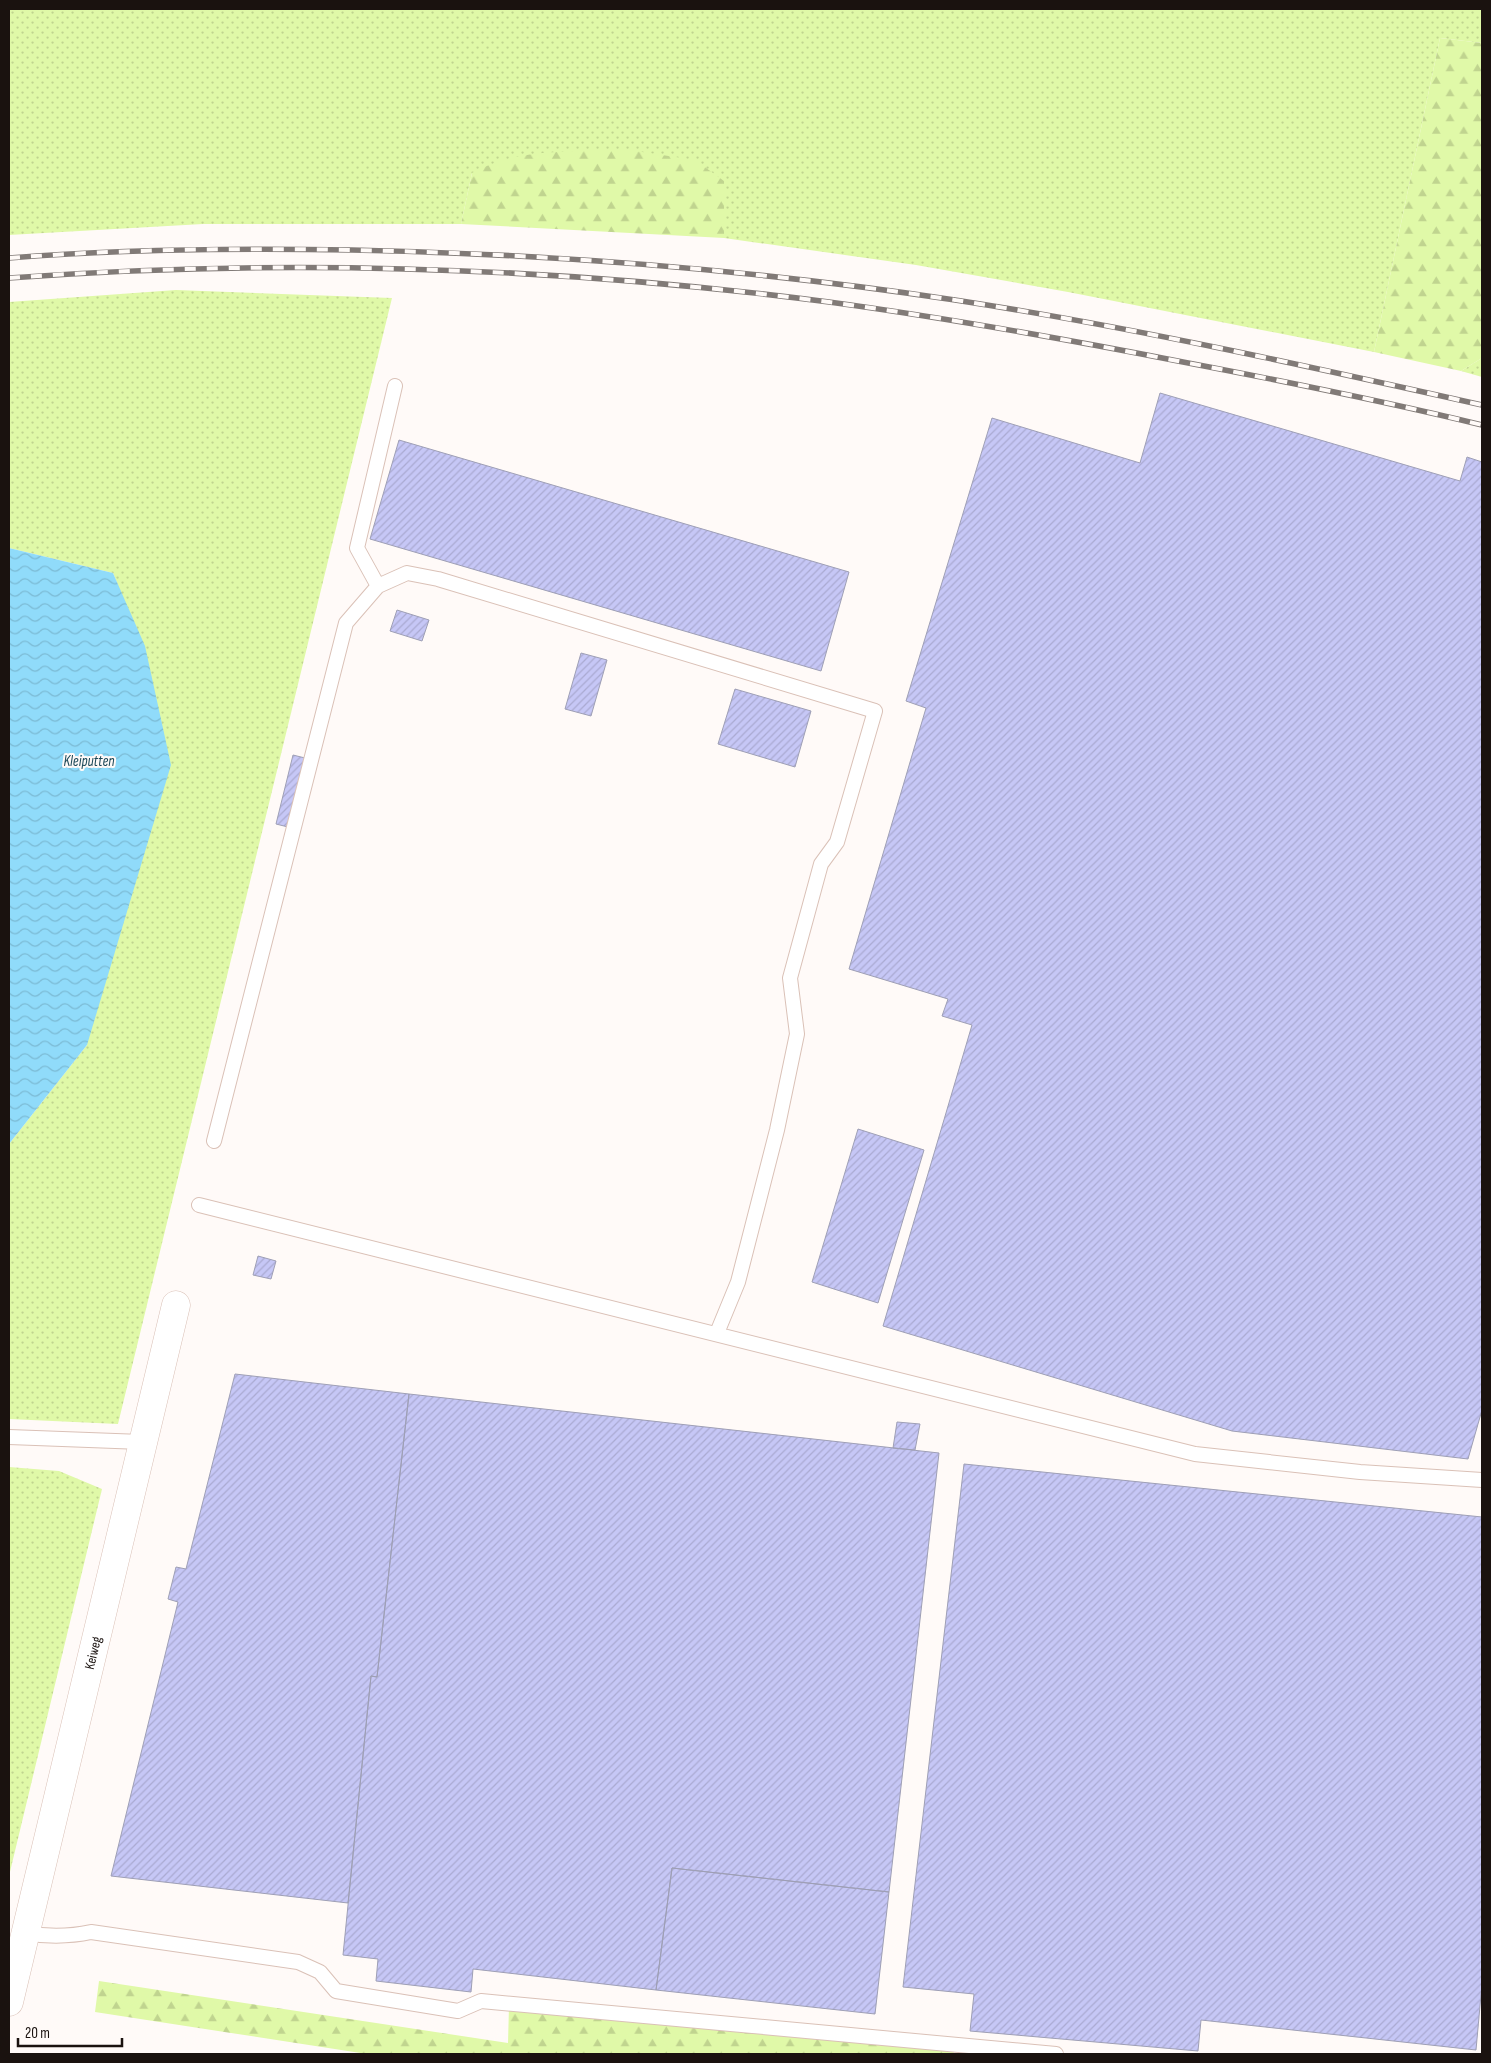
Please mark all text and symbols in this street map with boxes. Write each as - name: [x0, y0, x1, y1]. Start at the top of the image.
- water label: Kleiputten: [63, 752, 115, 771]
- street label: Keiweg: [81, 1634, 105, 1671]
- scale bar: [18, 2016, 121, 2048]
- text: 20 m: [25, 2024, 50, 2043]

